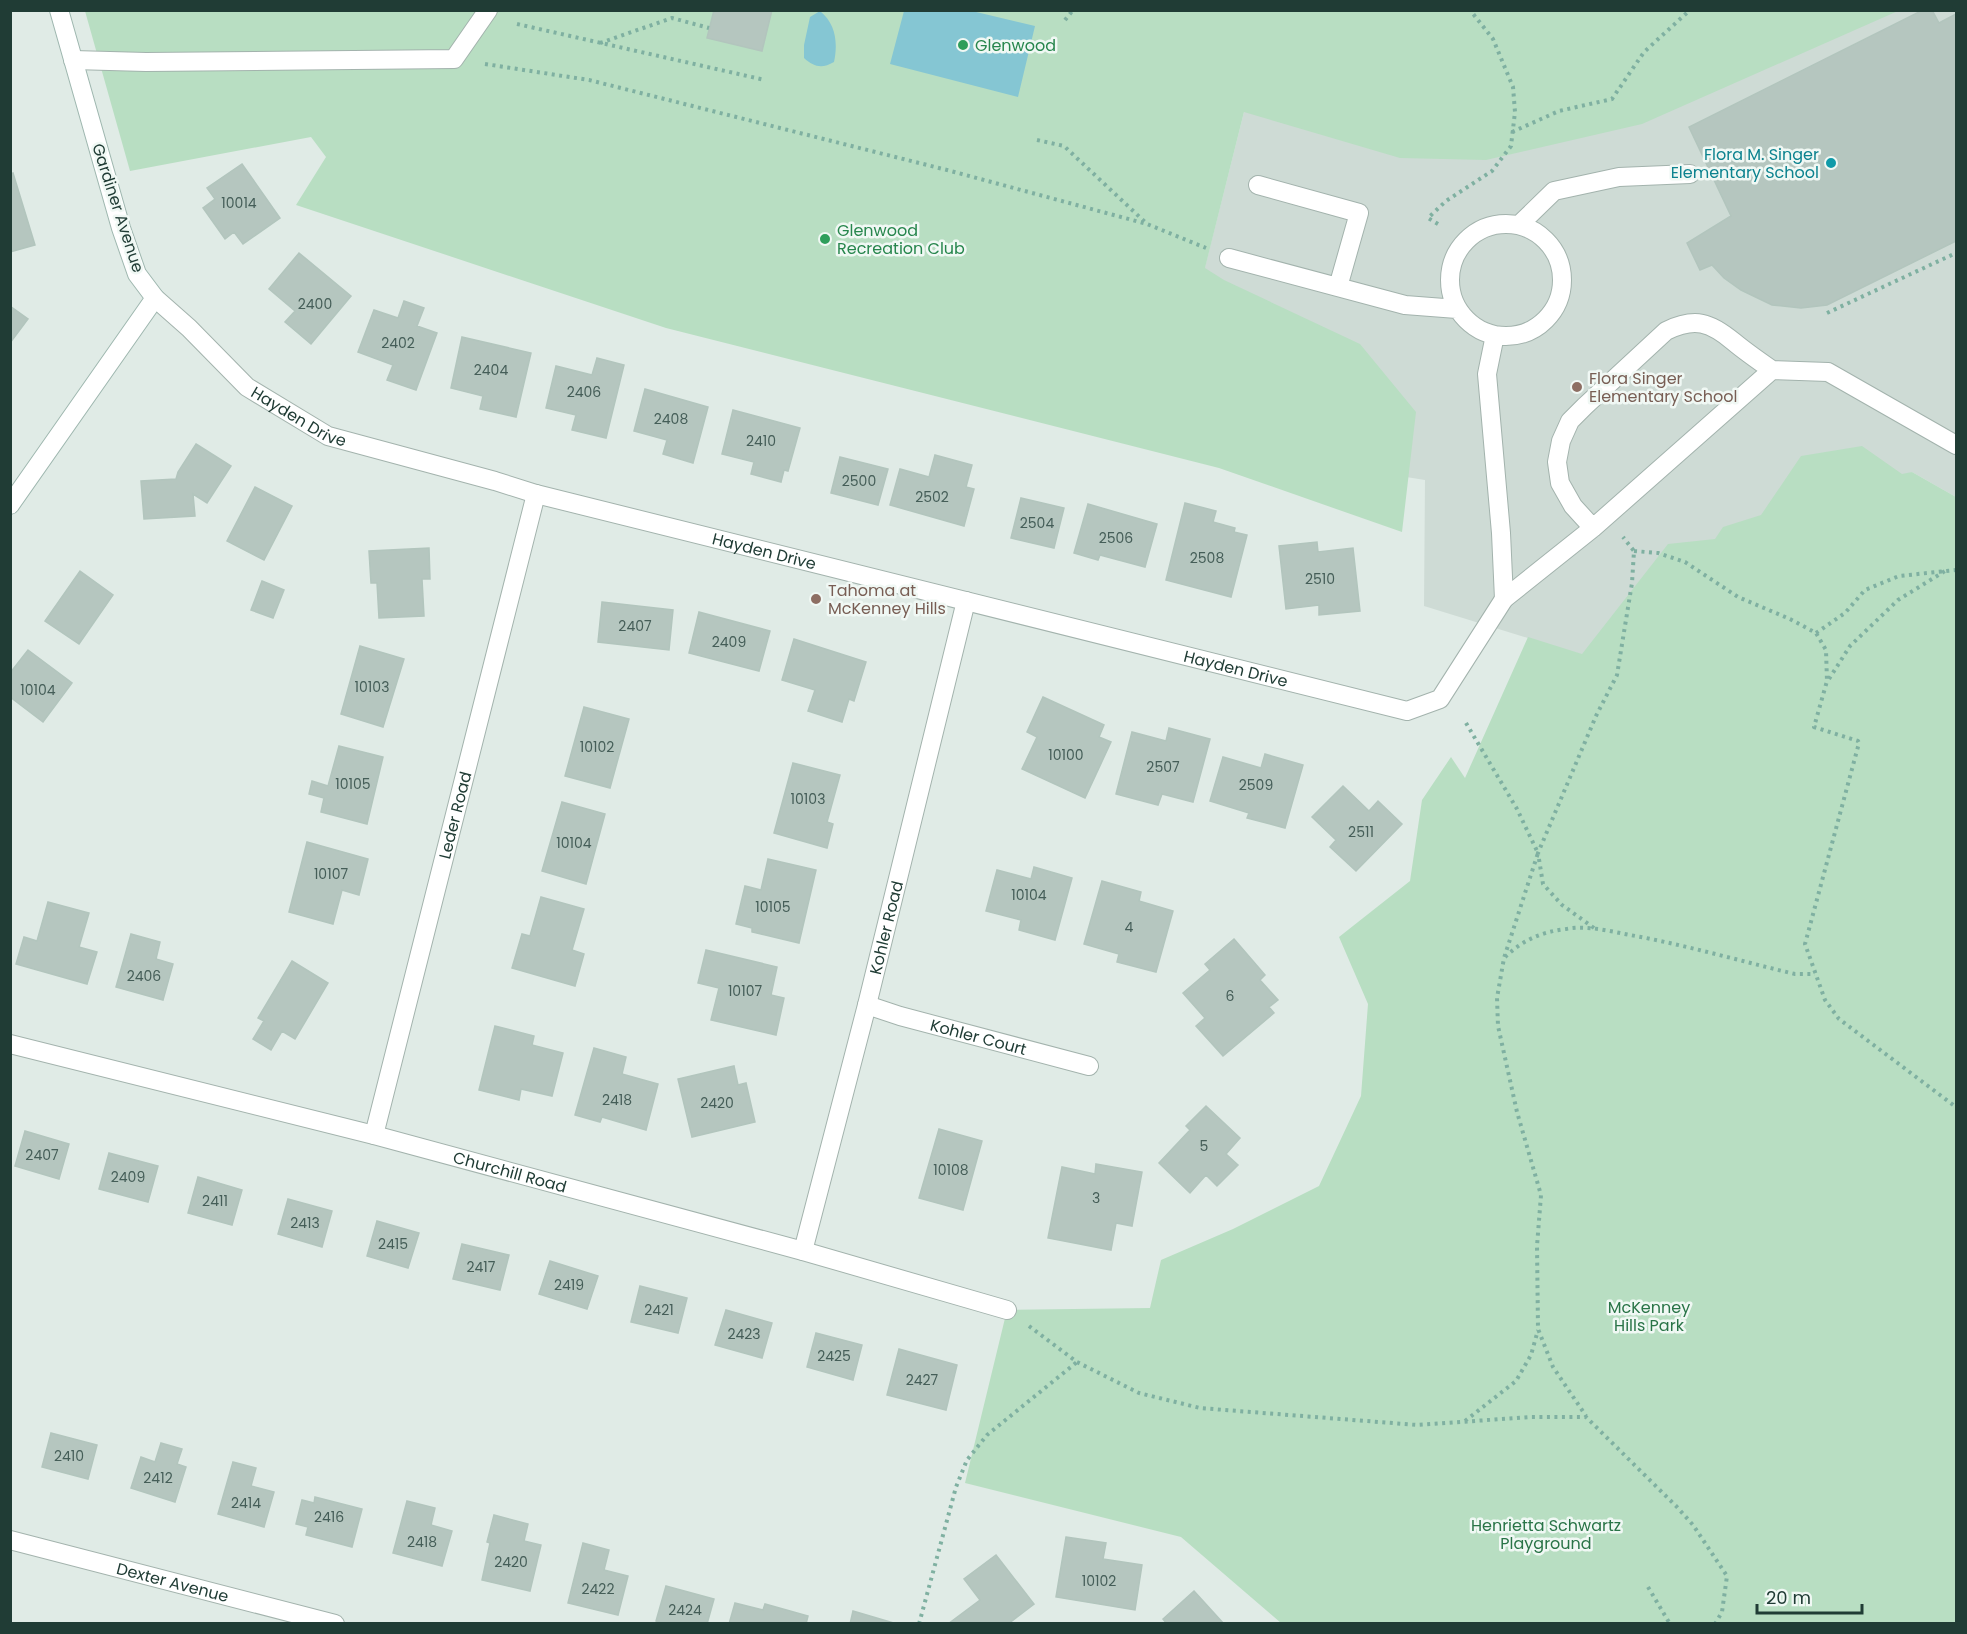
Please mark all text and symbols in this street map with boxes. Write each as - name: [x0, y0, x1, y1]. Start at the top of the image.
- place label: Glenwood: [975, 34, 1056, 57]
- marker: Glenwood: [956, 38, 970, 52]
- street label: Gardiner Avenue: [86, 141, 150, 276]
- place label: Flora M. Singer Elementary School: [1671, 143, 1819, 184]
- marker: Flora M. Singer Elementary School: [1824, 156, 1838, 170]
- house number: 10014: [221, 193, 257, 213]
- place label: Glenwood Recreation Club: [837, 219, 965, 260]
- marker: Glenwood Recreation Club: [818, 232, 832, 246]
- house number: 2400: [298, 294, 332, 314]
- house number: 2402: [381, 333, 415, 353]
- house number: 2404: [474, 360, 508, 380]
- place label: Flora Singer Elementary School: [1589, 367, 1737, 408]
- marker: Flora Singer Elementary School: [1570, 380, 1584, 394]
- street label: Hayden Drive: [247, 381, 349, 452]
- house number: 2406: [567, 382, 601, 402]
- house number: 2408: [654, 409, 688, 429]
- house number: 2410: [746, 431, 776, 451]
- house number: 2500: [842, 471, 876, 491]
- house number: 2502: [915, 487, 949, 507]
- house number: 2504: [1020, 513, 1054, 533]
- street label: Hayden Drive: [710, 527, 819, 575]
- house number: 2506: [1099, 528, 1133, 548]
- house number: 2508: [1190, 548, 1224, 568]
- house number: 2510: [1305, 569, 1335, 589]
- place label: Tahoma at McKenney Hills: [828, 579, 946, 620]
- marker: Tahoma at McKenney Hills: [809, 592, 823, 606]
- house number: 2407: [618, 616, 652, 636]
- house number: 2409: [712, 632, 746, 652]
- street label: Hayden Drive: [1182, 644, 1290, 692]
- house number: 10103: [355, 677, 389, 697]
- house number: 10104: [20, 680, 56, 700]
- house number: 10102: [580, 737, 614, 757]
- house number: 10100: [1048, 745, 1084, 765]
- house number: 2507: [1146, 757, 1180, 777]
- street label: Leder Road: [433, 769, 477, 861]
- house number: 10105: [335, 774, 371, 794]
- house number: 2509: [1239, 775, 1273, 795]
- house number: 10103: [791, 789, 825, 809]
- house number: 2511: [1348, 822, 1374, 842]
- house number: 10104: [556, 833, 592, 853]
- house number: 10107: [314, 864, 348, 884]
- street label: Kohler Road: [863, 878, 909, 977]
- house number: 10104: [1011, 885, 1047, 905]
- house number: 10105: [755, 897, 791, 917]
- house number: 4: [1125, 917, 1134, 937]
- house number: 2406: [127, 966, 161, 986]
- house number: 10107: [728, 981, 762, 1001]
- house number: 6: [1226, 986, 1235, 1006]
- street label: Kohler Court: [928, 1013, 1029, 1061]
- house number: 2418: [602, 1090, 632, 1110]
- house number: 2420: [700, 1093, 734, 1113]
- house number: 5: [1200, 1136, 1208, 1156]
- house number: 2407: [25, 1145, 59, 1165]
- street label: Churchill Road: [451, 1145, 569, 1198]
- house number: 10108: [933, 1160, 969, 1180]
- house number: 2409: [111, 1167, 145, 1187]
- house number: 3: [1092, 1188, 1100, 1208]
- house number: 2411: [202, 1191, 228, 1211]
- house number: 2413: [290, 1213, 320, 1233]
- house number: 2415: [378, 1234, 408, 1254]
- house number: 2417: [467, 1257, 496, 1277]
- house number: 2419: [554, 1275, 584, 1295]
- park label: McKenney Hills Park: [1608, 1296, 1690, 1337]
- house number: 2421: [644, 1300, 674, 1320]
- house number: 2423: [727, 1324, 761, 1344]
- house number: 2425: [817, 1346, 851, 1366]
- house number: 2427: [906, 1370, 939, 1390]
- house number: 2410: [54, 1446, 84, 1466]
- house number: 2412: [143, 1468, 173, 1488]
- house number: 2414: [231, 1493, 261, 1513]
- house number: 2416: [314, 1507, 344, 1527]
- park label: Henrietta Schwartz Playground: [1471, 1514, 1621, 1555]
- house number: 2418: [407, 1532, 437, 1552]
- house number: 2420: [494, 1552, 528, 1572]
- street label: Dexter Avenue: [114, 1557, 231, 1608]
- house number: 10102: [1082, 1571, 1116, 1591]
- scale bar: [1757, 1577, 1862, 1615]
- house number: 2422: [582, 1579, 614, 1599]
- text: 20 m: [1766, 1585, 1811, 1610]
- house number: 2424: [668, 1600, 702, 1620]

